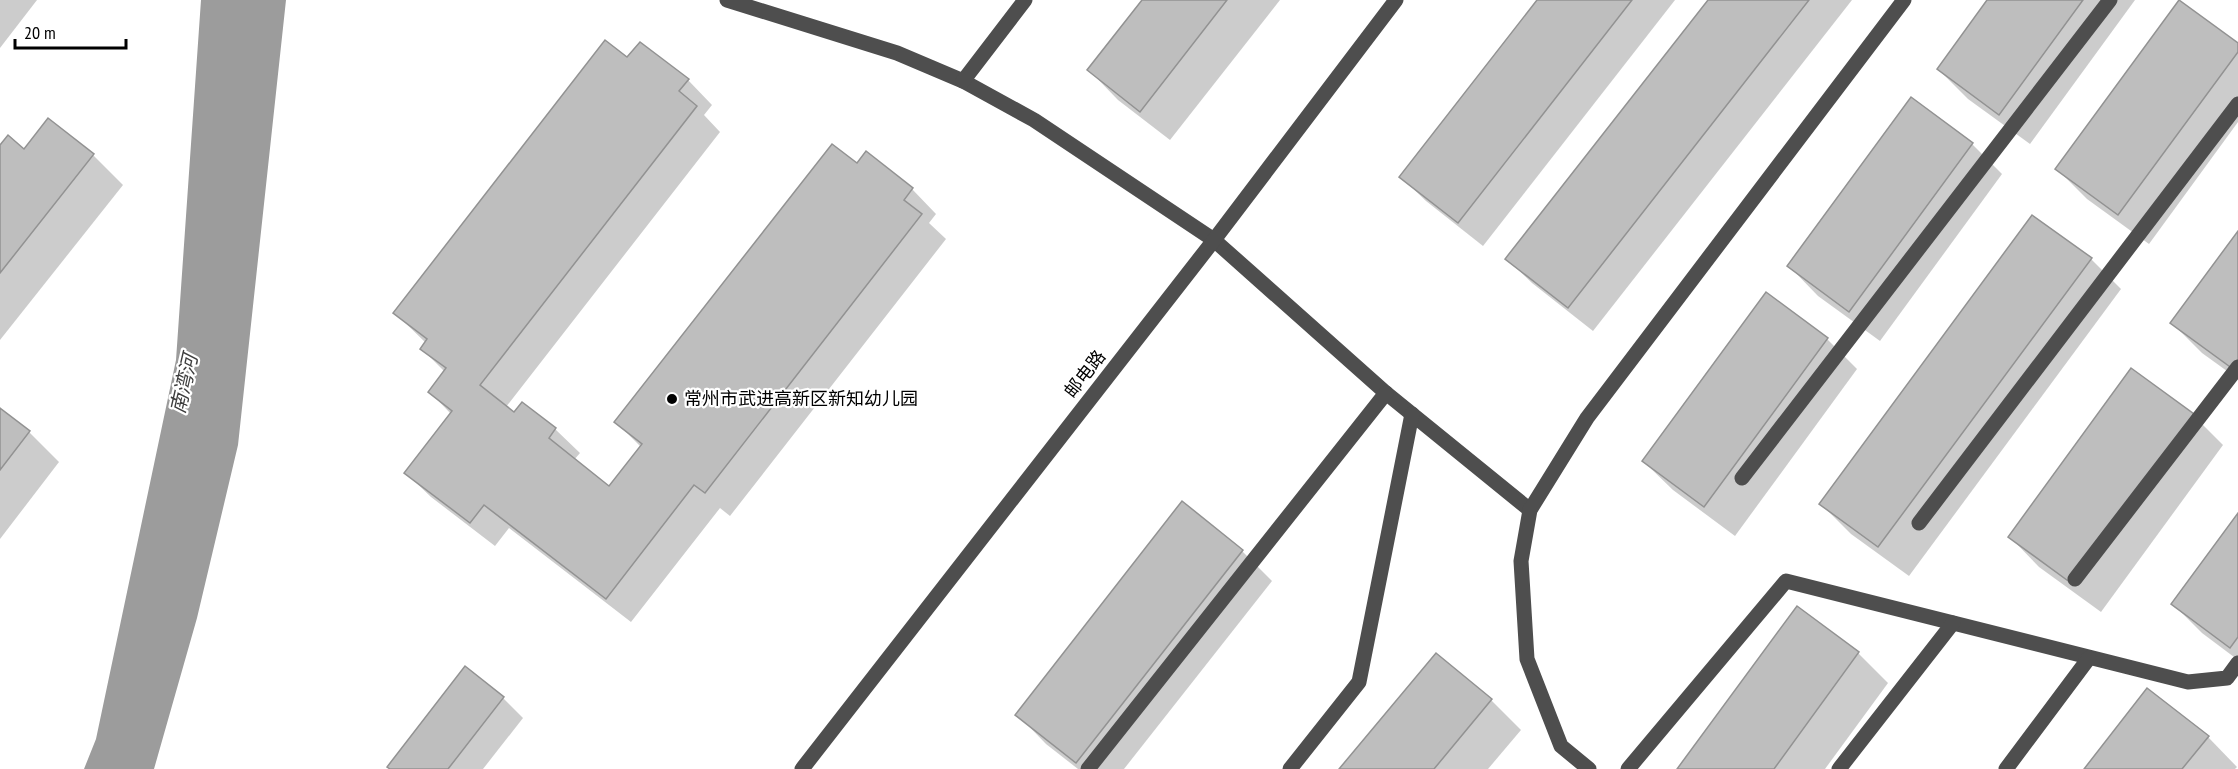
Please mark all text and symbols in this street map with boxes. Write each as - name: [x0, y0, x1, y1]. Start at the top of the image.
- scale bar: [15, 12, 126, 50]
- text: 20 m: [24, 21, 56, 44]
- street label: 邮电路: [1059, 345, 1110, 402]
- water label: 南湾河: [165, 348, 204, 416]
- place label: 常州市武进高新区新知幼儿园: [684, 387, 918, 410]
- marker: 常州市武进高新区新知幼儿园: [665, 392, 679, 406]

